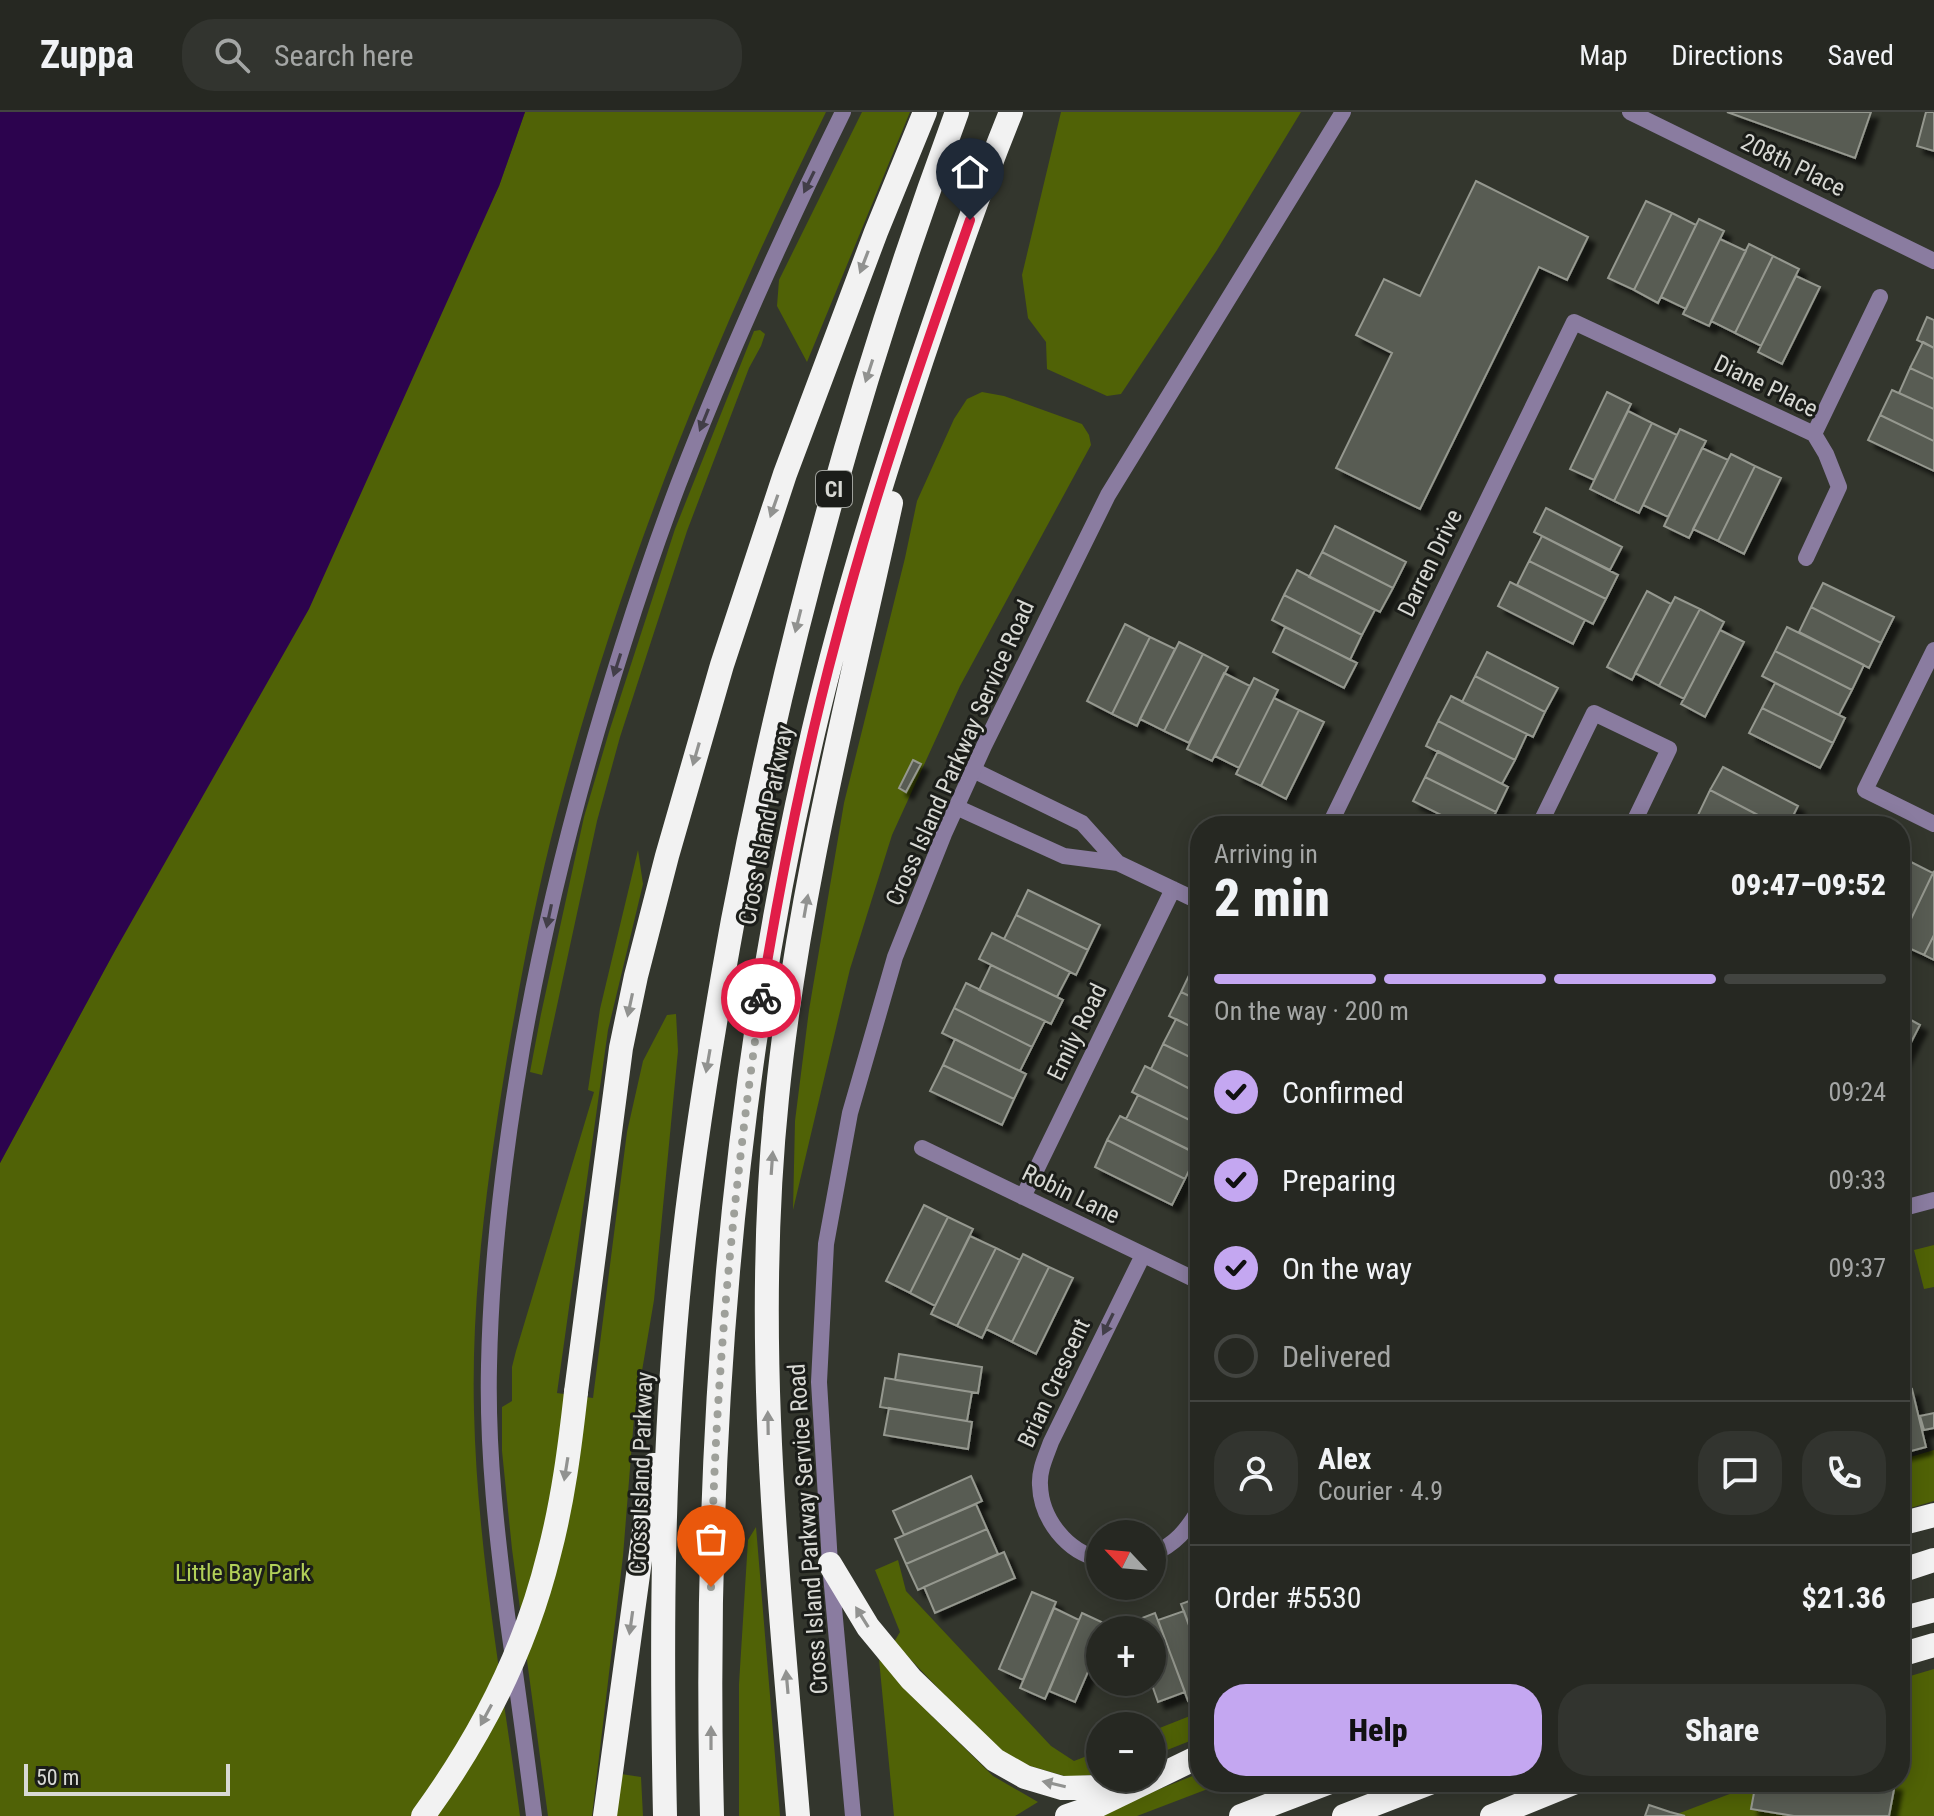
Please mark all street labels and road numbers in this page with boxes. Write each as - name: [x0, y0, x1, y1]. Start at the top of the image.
- street label: 208th Place: [1736, 128, 1850, 202]
- street label: Diane Place: [1710, 349, 1822, 423]
- road number: CI: [816, 471, 852, 507]
- street label: Darren Drive: [1392, 505, 1468, 621]
- street label: Cross Island Parkway Service Road: [880, 596, 1040, 910]
- street label: Cross Island Parkway: [733, 723, 799, 927]
- street label: Emily Road: [1041, 979, 1113, 1085]
- street label: Robin Lane: [1018, 1158, 1124, 1230]
- street label: Brian Crescent: [1012, 1314, 1096, 1452]
- street label: Cross Island Parkway Service Road: [782, 1363, 834, 1695]
- street label: Cross Island Parkway: [623, 1371, 659, 1575]

